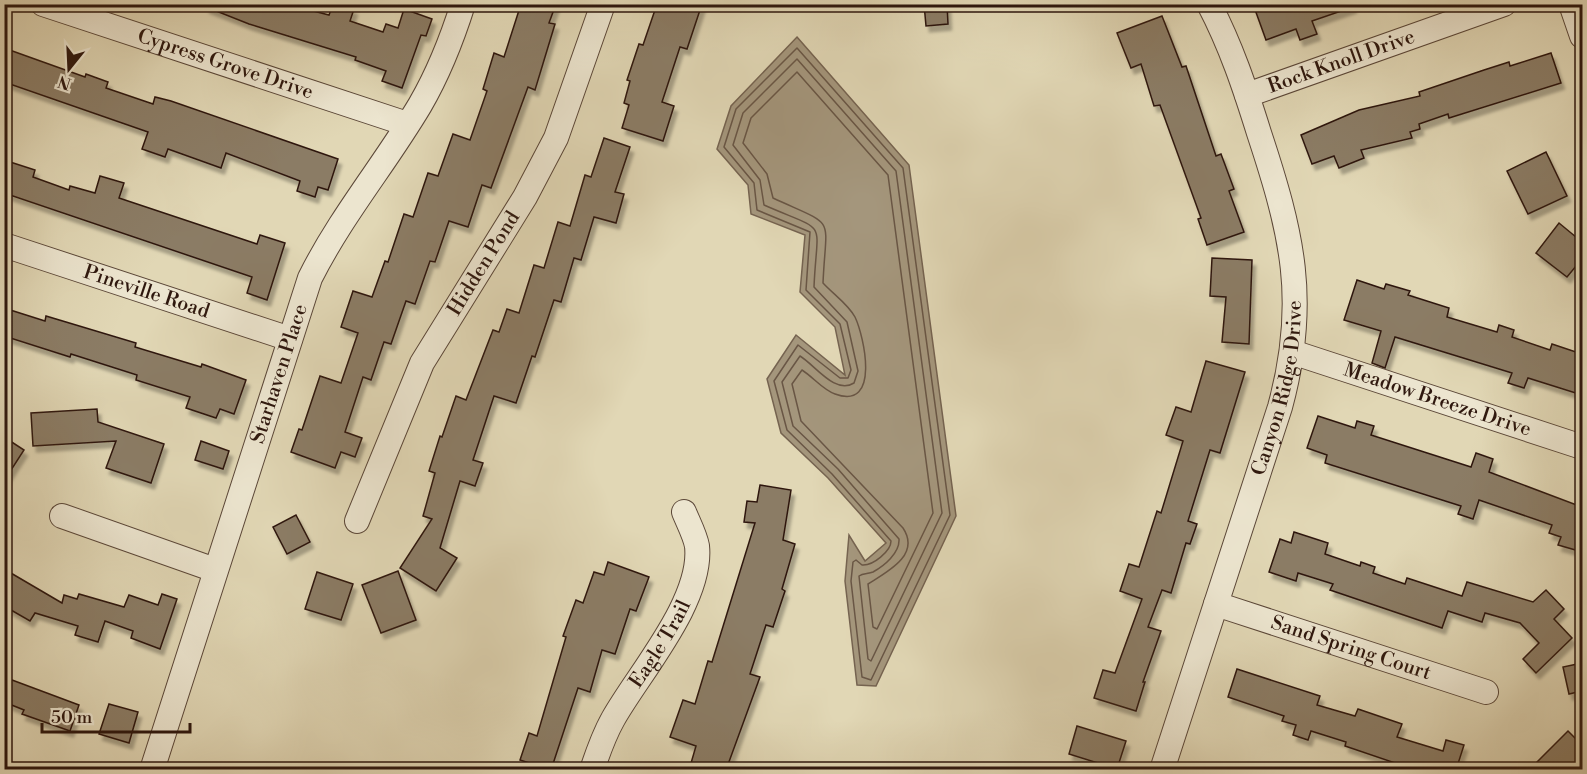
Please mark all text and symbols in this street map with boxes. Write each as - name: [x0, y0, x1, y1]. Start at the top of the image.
- street label: Cypress Grove Drive: [134, 23, 317, 105]
- street label: Rock Knoll Drive: [1264, 24, 1418, 99]
- north arrow: [39, 39, 99, 99]
- text: N: [55, 71, 74, 94]
- street label: Hidden Pond: [442, 206, 526, 320]
- street label: Pineville Road: [80, 259, 213, 324]
- street label: Canyon Ridge Drive: [1246, 300, 1307, 479]
- street label: Starhaven Place: [245, 301, 313, 447]
- street label: Meadow Breeze Drive: [1341, 357, 1534, 442]
- street label: Eagle Trail: [624, 596, 697, 693]
- street label: Sand Spring Court: [1268, 610, 1434, 686]
- scale bar: [42, 696, 190, 734]
- text: 50 m: [51, 706, 93, 729]

